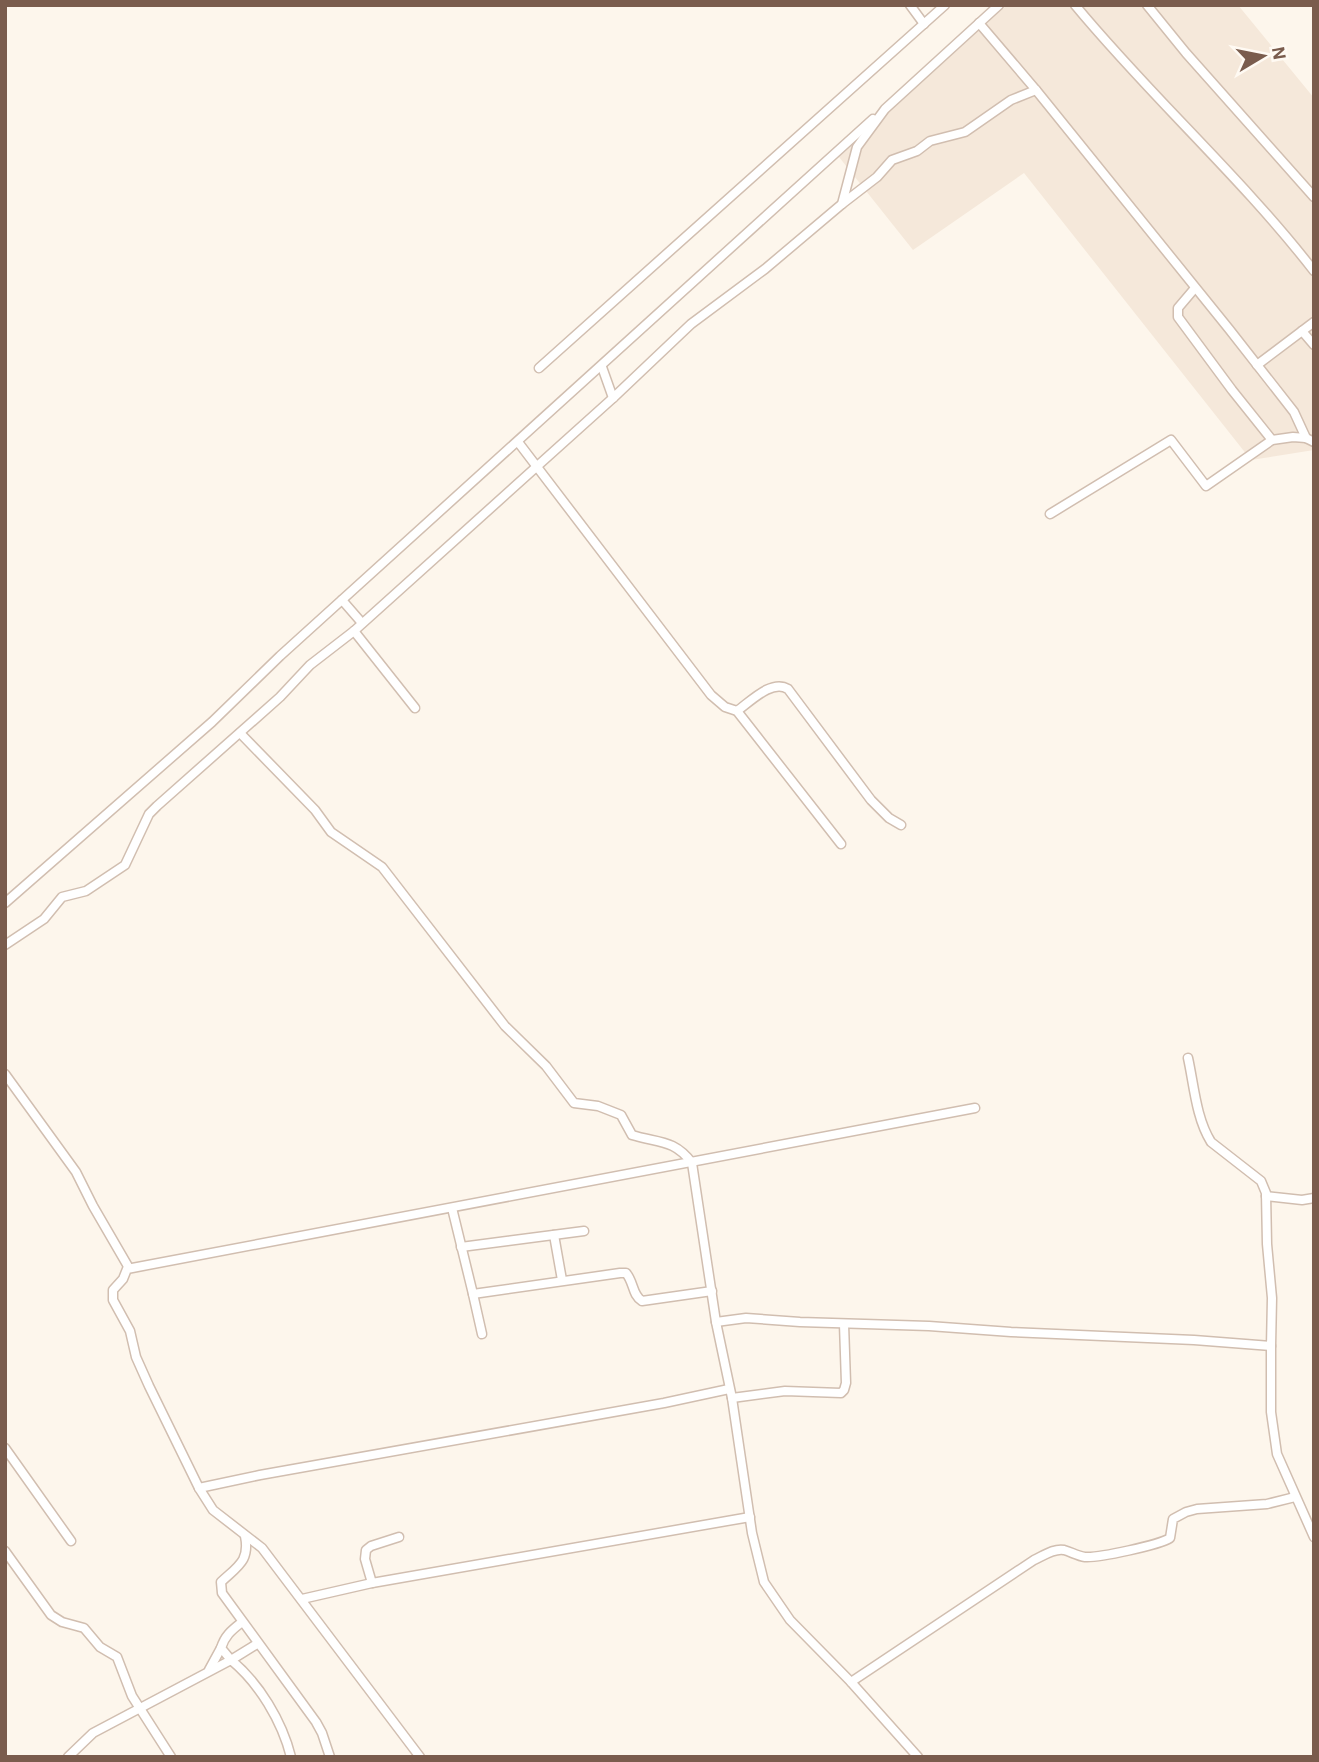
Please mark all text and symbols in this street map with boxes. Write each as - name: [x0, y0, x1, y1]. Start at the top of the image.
- north arrow: [1228, 21, 1298, 91]
- text: N: [1268, 45, 1289, 61]

